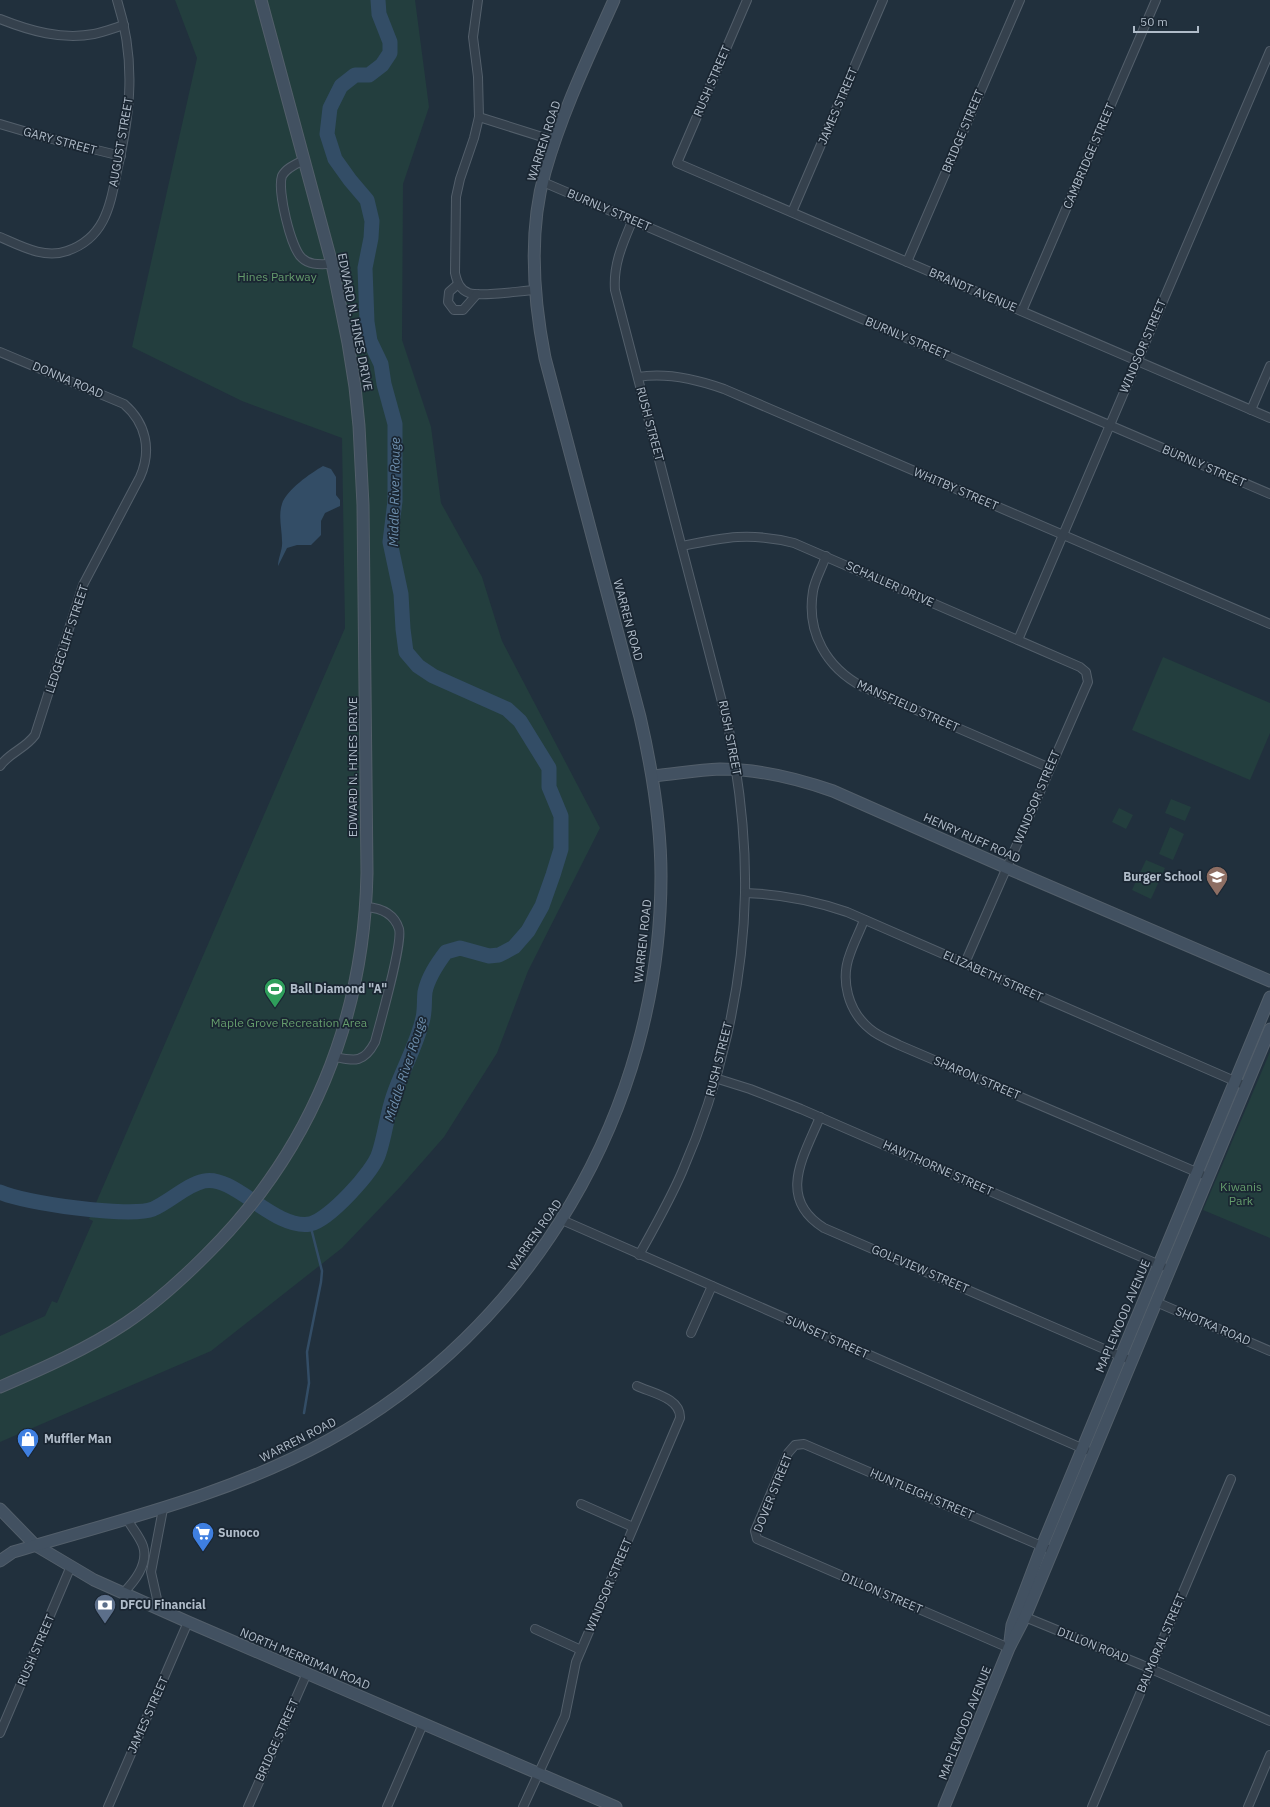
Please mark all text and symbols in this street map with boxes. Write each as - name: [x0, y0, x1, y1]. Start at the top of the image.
- scale bar: [1134, 8, 1198, 34]
- text: 50 m: [1140, 14, 1168, 29]
- street label: RUSH STREET: [690, 43, 733, 119]
- street label: JAMES STREET: [815, 65, 861, 147]
- street label: BRIDGE STREET: [938, 87, 987, 175]
- street label: AUGUST STREET: [105, 96, 136, 188]
- street label: WARREN ROAD: [523, 99, 564, 183]
- street label: CAMBRIDGE STREET: [1059, 100, 1118, 211]
- street label: GARY STREET: [22, 124, 99, 158]
- street label: BURNLY STREET: [565, 185, 653, 234]
- street label: EDWARD N. HINES DRIVE: [335, 252, 376, 392]
- street label: BRANDT AVENUE: [927, 264, 1020, 315]
- park label: Hines Parkway: [237, 269, 317, 284]
- street label: WINDSOR STREET: [1116, 297, 1169, 395]
- street label: BURNLY STREET: [863, 313, 951, 362]
- street label: DONNA ROAD: [30, 358, 106, 401]
- street label: RUSH STREET: [633, 385, 668, 463]
- water label: Middle River Rouge: [385, 437, 404, 547]
- street label: BURNLY STREET: [1160, 441, 1248, 490]
- street label: WHITBY STREET: [912, 464, 1001, 513]
- street label: SCHALLER DRIVE: [844, 557, 937, 610]
- street label: WARREN ROAD: [610, 578, 647, 662]
- street label: LEDGECLIFF STREET: [42, 583, 91, 695]
- street label: MANSFIELD STREET: [855, 676, 962, 735]
- street label: EDWARD N. HINES DRIVE: [345, 697, 360, 837]
- street label: RUSH STREET: [716, 699, 745, 777]
- street label: WINDSOR STREET: [1010, 748, 1063, 846]
- street label: HENRY RUFF ROAD: [921, 809, 1023, 866]
- school or university icon: Burger School: [1204, 864, 1230, 897]
- place label: Burger School: [1123, 869, 1202, 884]
- street label: WARREN ROAD: [631, 899, 654, 983]
- street label: ELIZABETH STREET: [941, 947, 1046, 1004]
- sports icon: Ball Diamond "A": [262, 976, 288, 1009]
- place label: Ball Diamond "A": [290, 981, 387, 996]
- water label: Middle River Rouge: [380, 1014, 431, 1124]
- park label: Maple Grove Recreation Area: [211, 1015, 368, 1030]
- street label: RUSH STREET: [702, 1020, 735, 1098]
- street label: SHARON STREET: [932, 1053, 1023, 1103]
- street label: HAWTHORNE STREET: [881, 1136, 996, 1199]
- park label: Kiwanis Park: [1220, 1179, 1262, 1208]
- street label: WARREN ROAD: [504, 1196, 565, 1273]
- street label: GOLFVIEW STREET: [869, 1241, 971, 1296]
- street label: MAPLEWOOD AVENUE: [1092, 1257, 1153, 1375]
- street label: SHOTKA ROAD: [1173, 1303, 1253, 1348]
- street label: SUNSET STREET: [783, 1311, 871, 1362]
- street label: WARREN ROAD: [257, 1414, 338, 1465]
- shop icon: Muffler Man: [15, 1426, 41, 1459]
- place label: Muffler Man: [44, 1431, 112, 1446]
- street label: DOVER STREET: [750, 1451, 795, 1534]
- street label: HUNTLEIGH STREET: [868, 1465, 977, 1522]
- supermarket icon: Sunoco: [190, 1520, 216, 1553]
- place label: Sunoco: [218, 1525, 260, 1540]
- street label: WINDSOR STREET: [582, 1536, 635, 1634]
- street label: DILLON STREET: [839, 1569, 925, 1616]
- street label: BALMORAL STREET: [1133, 1591, 1188, 1695]
- bank icon: DFCU Financial: [92, 1592, 118, 1625]
- place label: DFCU Financial: [120, 1597, 206, 1612]
- street label: RUSH STREET: [14, 1612, 57, 1688]
- street label: DILLON ROAD: [1055, 1623, 1131, 1666]
- street label: NORTH MERRIMAN ROAD: [238, 1624, 372, 1693]
- street label: MAPLEWOOD AVENUE: [935, 1664, 994, 1782]
- street label: JAMES STREET: [124, 1674, 171, 1756]
- street label: BRIDGE STREET: [252, 1696, 301, 1783]

